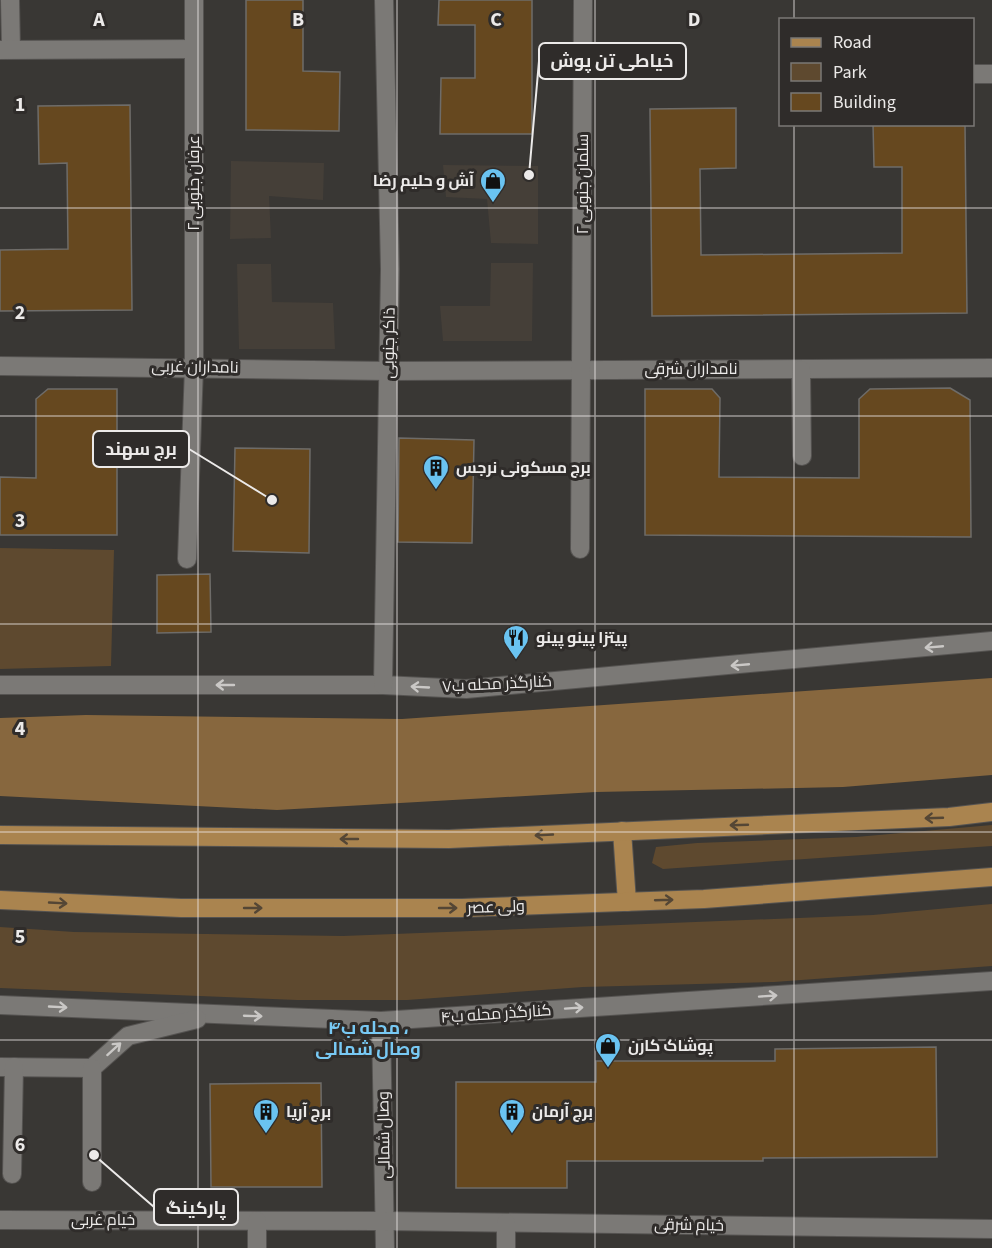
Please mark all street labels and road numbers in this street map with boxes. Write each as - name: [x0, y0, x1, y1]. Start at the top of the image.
- street label: سلمان جنوبی ۲: [572, 134, 594, 234]
- street label: عرفان جنوبی ۲: [183, 135, 205, 231]
- street label: ذاکر جنوبی: [377, 307, 401, 379]
- street label: نامداران غربی: [151, 355, 239, 379]
- street label: نامداران شرقی: [645, 358, 737, 380]
- street label: کنارگذر محله ب۷: [441, 670, 553, 698]
- street label: ولی عصر: [466, 895, 525, 919]
- street label: کنارگذر محله ب۴: [440, 999, 552, 1029]
- street label: وصال شمالی: [372, 1091, 396, 1179]
- street label: خیام غربی: [71, 1209, 135, 1231]
- street label: خیام شرقی: [654, 1213, 724, 1237]

